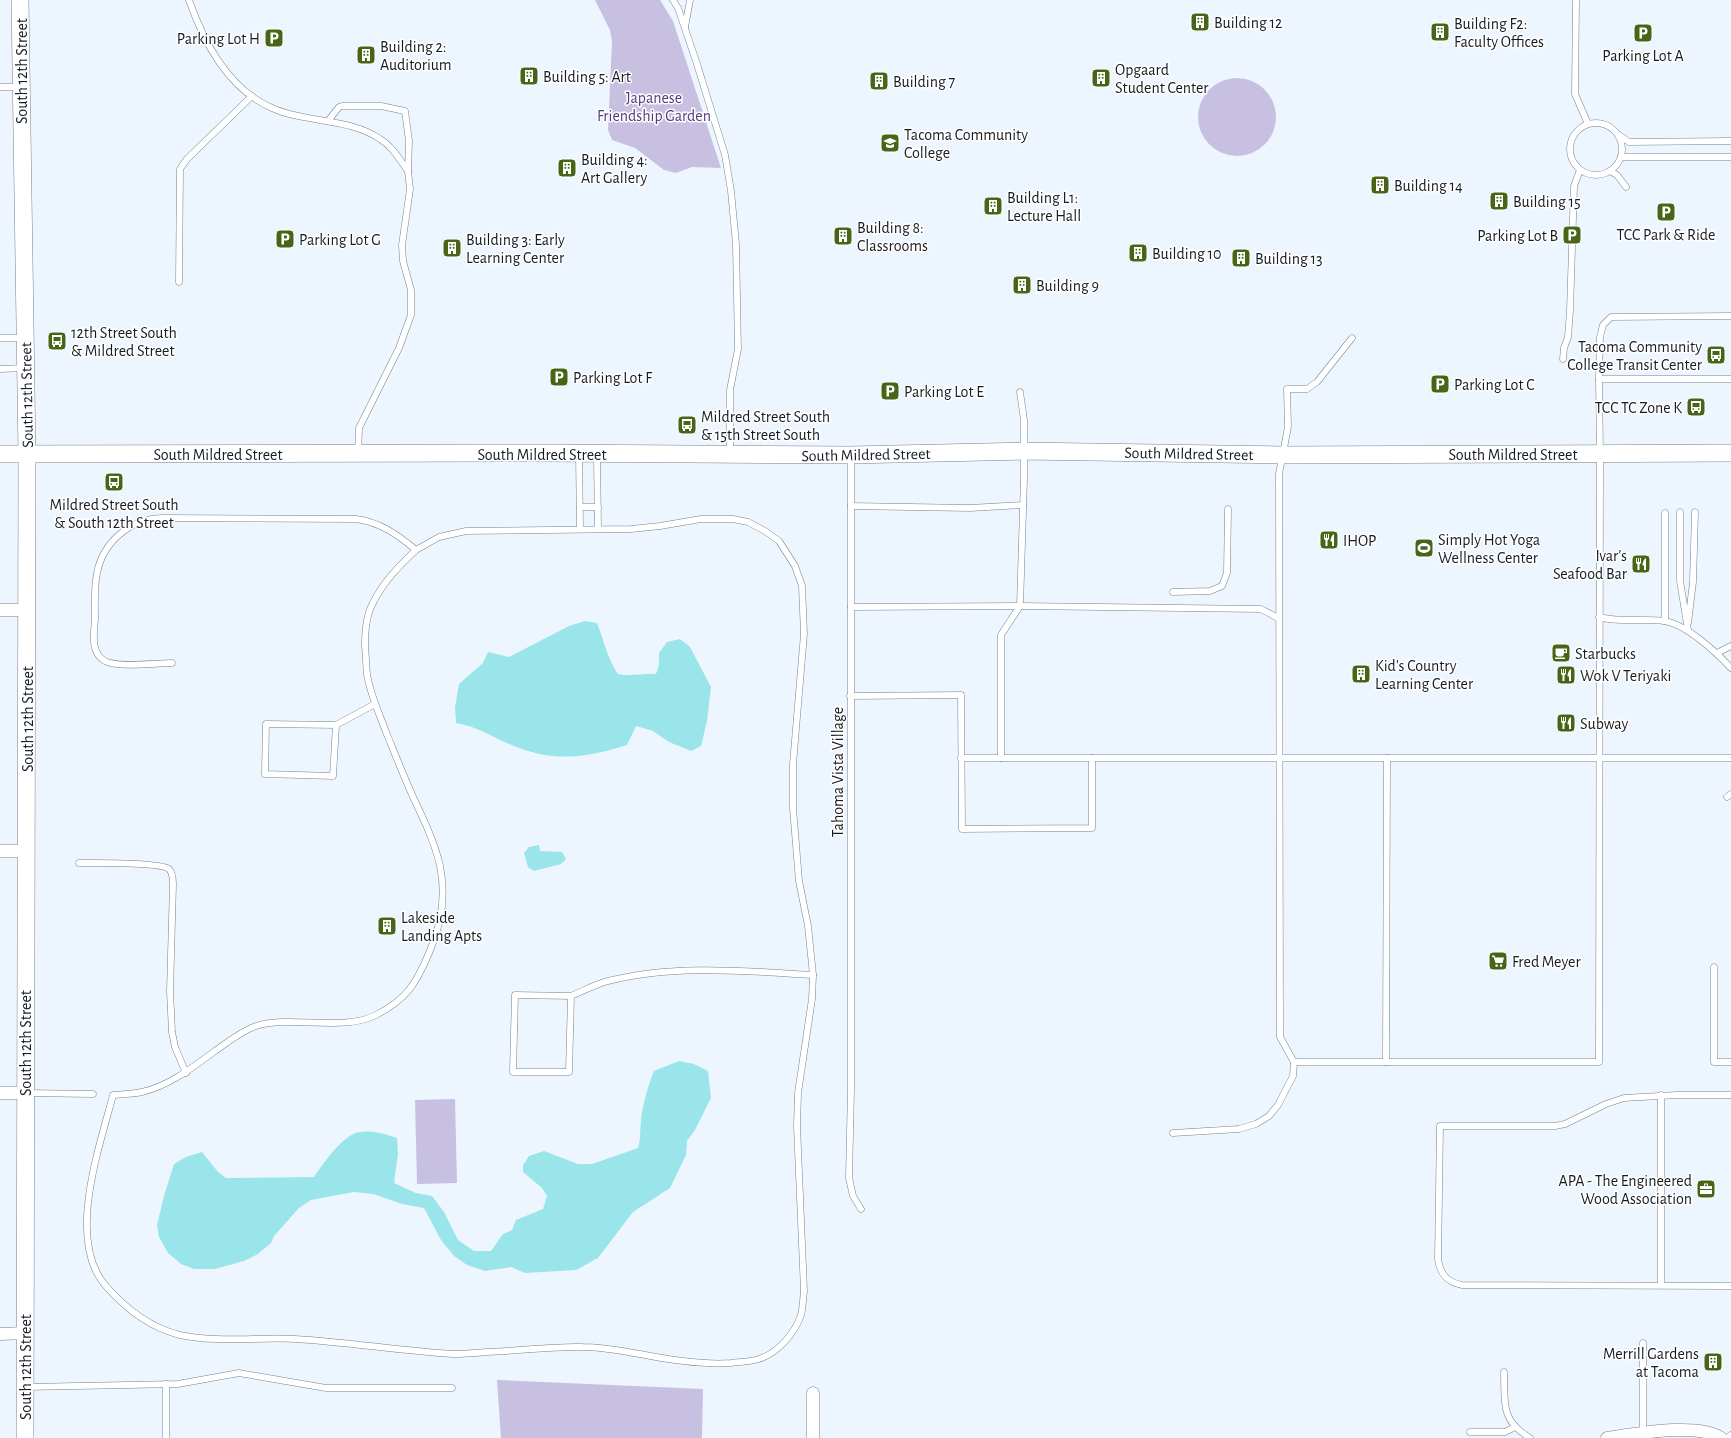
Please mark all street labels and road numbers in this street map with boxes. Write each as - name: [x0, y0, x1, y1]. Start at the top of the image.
- street label: South 12th Street: [14, 18, 30, 124]
- street label: South 12th Street: [18, 342, 36, 448]
- street label: South Mildred Street: [1124, 445, 1254, 463]
- street label: South Mildred Street: [801, 446, 931, 464]
- street label: South Mildred Street: [153, 447, 283, 463]
- street label: South Mildred Street: [477, 447, 607, 463]
- street label: South Mildred Street: [1448, 447, 1578, 463]
- street label: South 12th Street: [20, 666, 36, 772]
- street label: Tahoma Vista Village: [830, 707, 846, 837]
- street label: South 12th Street: [18, 990, 34, 1096]
- street label: South 12th Street: [18, 1314, 34, 1420]

